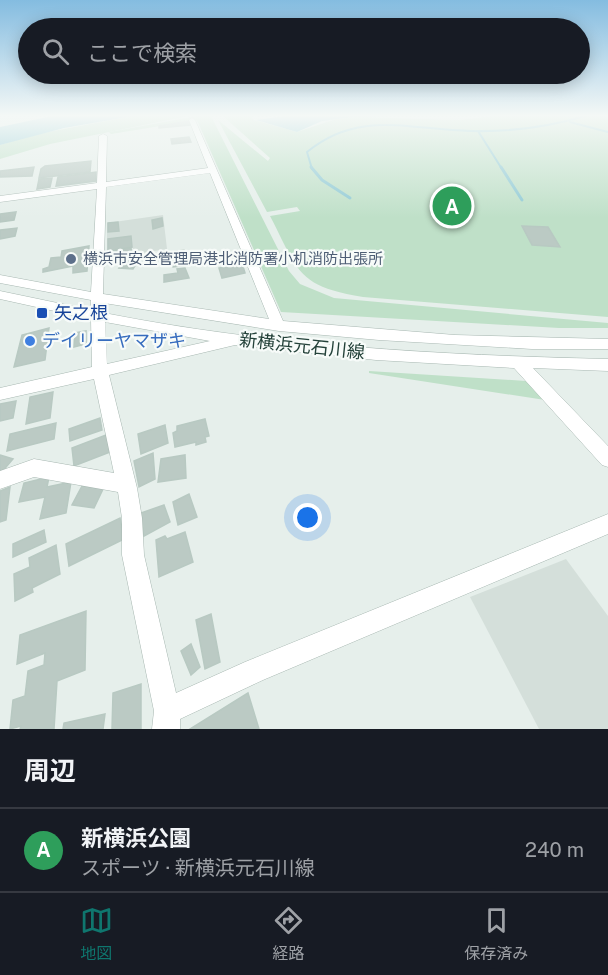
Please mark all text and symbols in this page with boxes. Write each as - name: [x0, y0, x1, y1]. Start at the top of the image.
- search box: [18, 18, 590, 84]
- icon: search: [39, 35, 72, 68]
- text: ここで検索: [87, 40, 197, 66]
- pin: A: [432, 184, 472, 228]
- place label: 横浜市安全管理局港北消防署小机消防出張所: [83, 250, 383, 267]
- marker: 横浜市安全管理局港北消防署小机消防出張所: [64, 252, 78, 266]
- place label: 矢之根: [54, 302, 108, 323]
- marker: 矢之根: [35, 306, 49, 320]
- street label: 新横浜元石川線: [238, 328, 366, 363]
- place label: デイリーヤマザキ: [42, 330, 186, 351]
- marker: デイリーヤマザキ: [23, 334, 37, 348]
- your location: [293, 503, 322, 532]
- text: 周辺: [24, 755, 76, 786]
- text: 新横浜公園: [81, 825, 191, 851]
- text: A: [36, 838, 51, 862]
- text: 240 m: [525, 838, 584, 862]
- text: スポーツ · 新横浜元石川線: [81, 856, 315, 880]
- tab: 地図: [80, 904, 113, 964]
- tab: 経路: [272, 904, 305, 964]
- tab: 保存済み: [464, 904, 528, 964]

